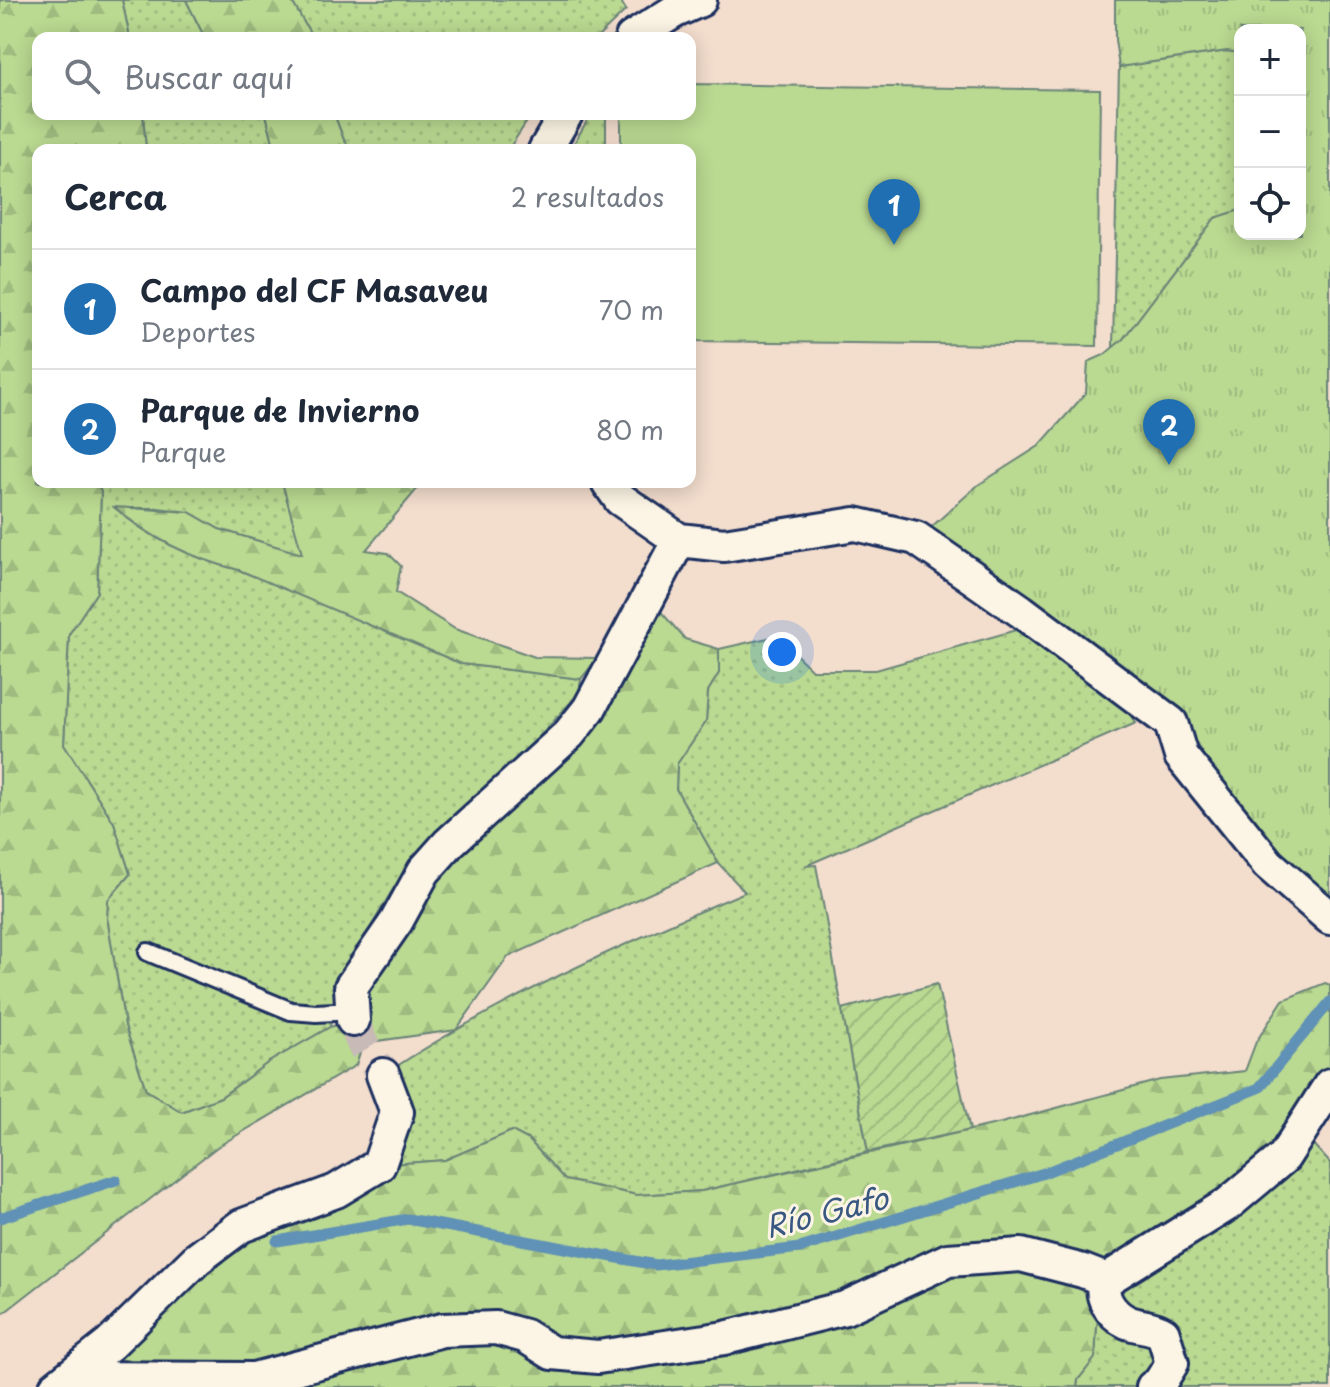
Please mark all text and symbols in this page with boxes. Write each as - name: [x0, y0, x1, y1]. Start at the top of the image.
- map controls: [1234, 24, 1306, 240]
- button: +: [1234, 24, 1306, 96]
- search box: [32, 32, 696, 120]
- icon: search: [60, 54, 104, 98]
- text: Buscar aquí: [124, 54, 293, 99]
- button: −: [1234, 96, 1306, 168]
- button: locate: [1234, 168, 1306, 240]
- text: Cerca: [64, 170, 167, 222]
- text: 2 resultados: [511, 177, 664, 216]
- pin: 1: [868, 179, 920, 245]
- text: Campo del CF Masaveu: [140, 267, 489, 312]
- text: 1: [84, 290, 96, 329]
- text: 70 m: [599, 290, 664, 329]
- text: Deportes: [140, 312, 255, 351]
- text: Parque de Invierno: [140, 387, 419, 432]
- pin: 2: [1143, 399, 1195, 465]
- text: 2: [81, 410, 99, 449]
- text: 80 m: [596, 410, 664, 449]
- text: Parque: [140, 432, 227, 471]
- your location: [762, 632, 802, 672]
- water label: Río Gafo: [760, 1174, 894, 1248]

